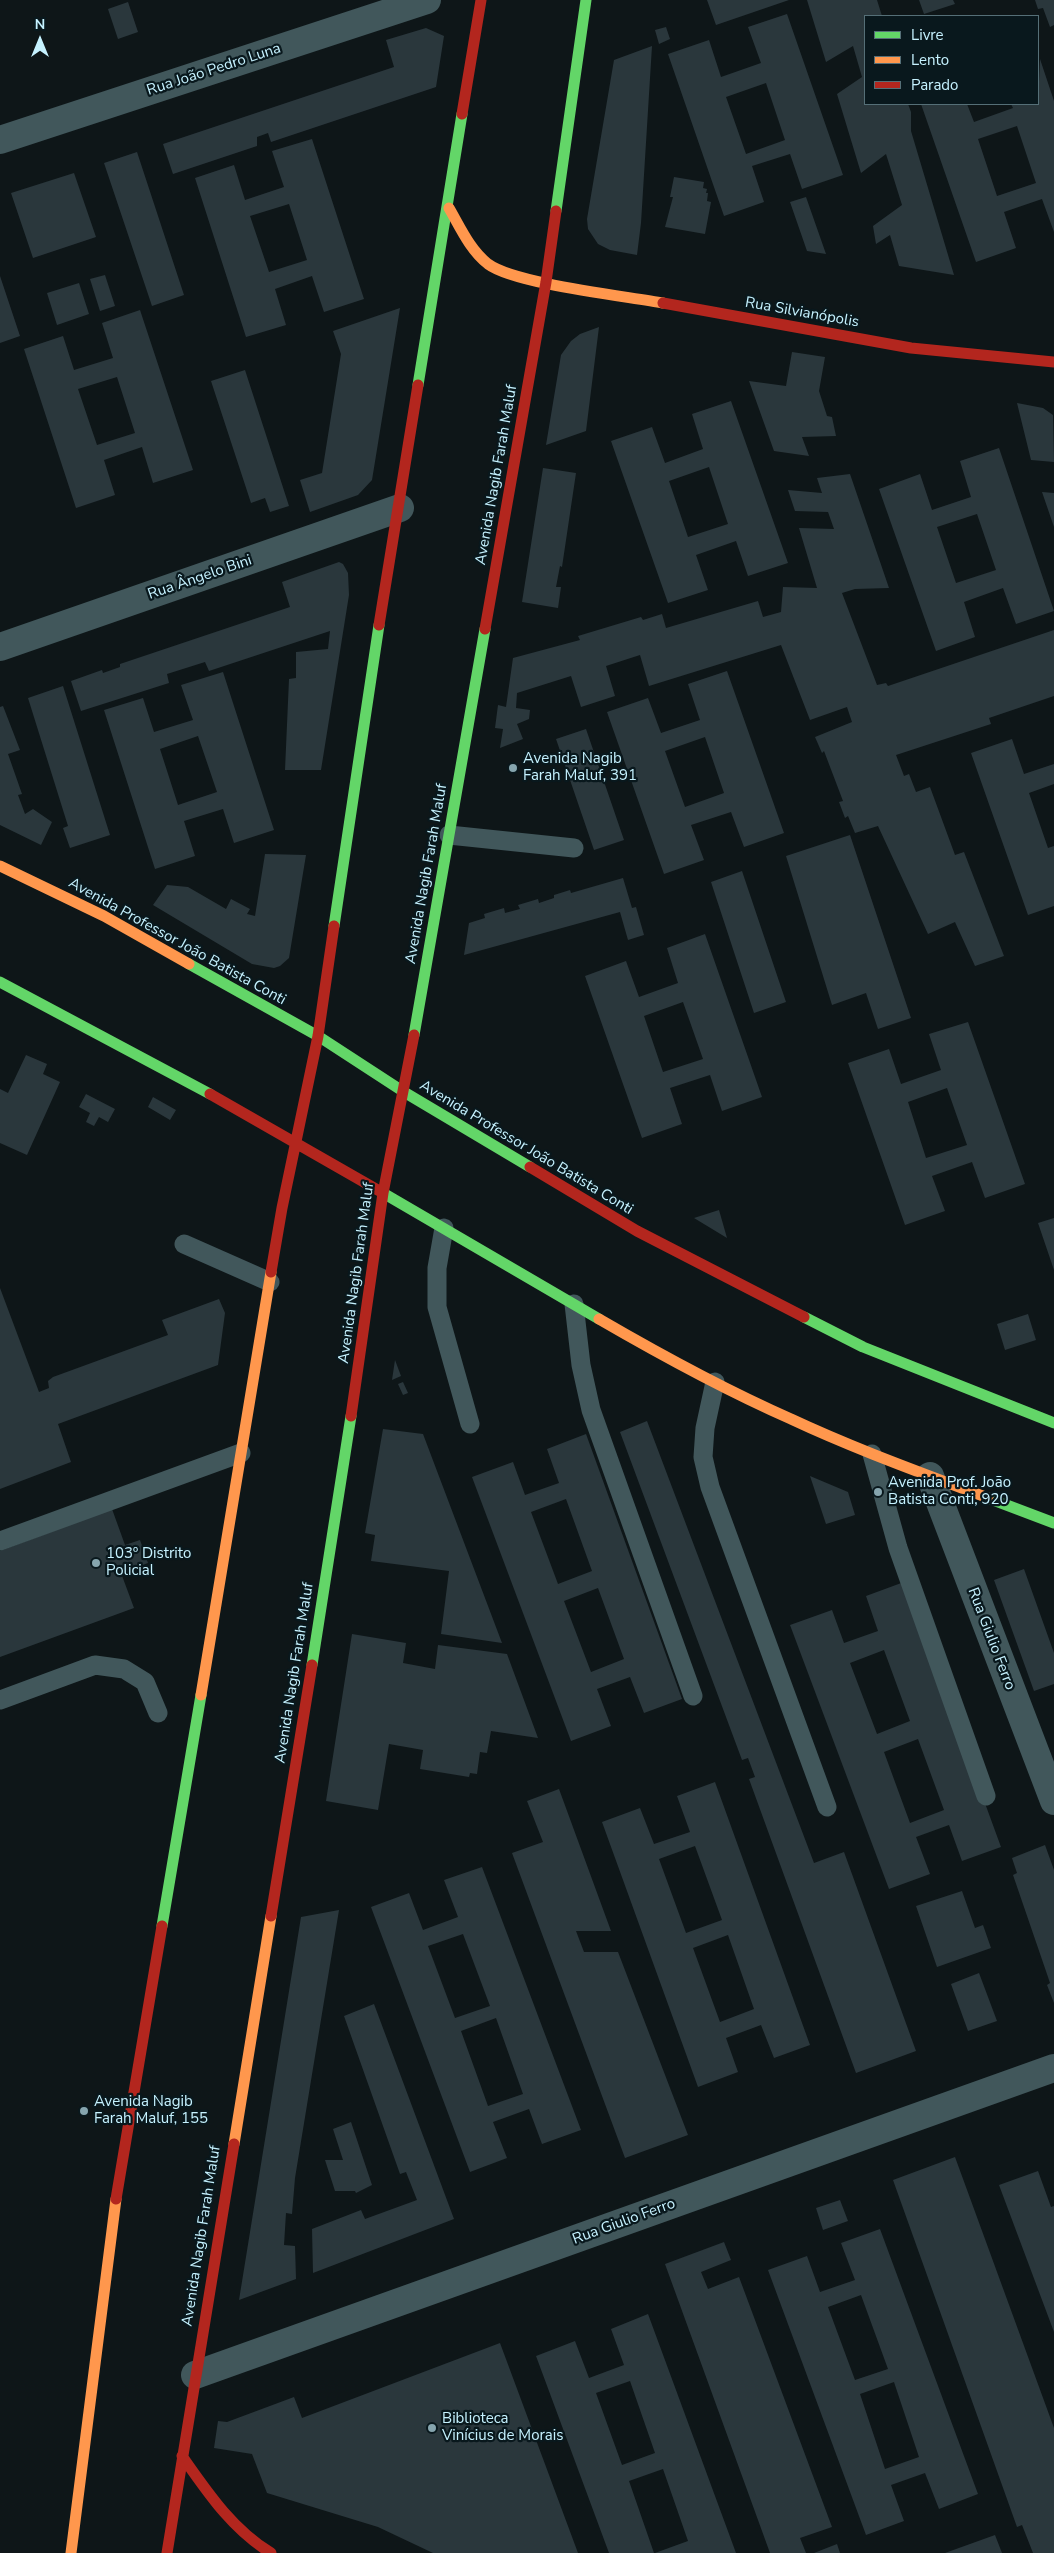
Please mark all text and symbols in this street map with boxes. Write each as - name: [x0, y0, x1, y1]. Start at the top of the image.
- north arrow: [15, 15, 65, 65]
- text: N: [35, 15, 45, 34]
- legend: [864, 15, 1039, 105]
- text: Livre: [911, 25, 944, 45]
- street label: Rua João Pedro Luna: [145, 40, 283, 100]
- text: Lento: [911, 50, 949, 70]
- text: Parado: [911, 75, 958, 95]
- street label: Rua Silvianópolis: [744, 294, 860, 332]
- street label: Avenida Nagib Farah Maluf: [472, 383, 522, 567]
- street label: Rua Ângelo Bini: [146, 552, 254, 604]
- place label: Avenida Nagib Farah Maluf, 391: [523, 750, 637, 785]
- marker: Avenida Nagib Farah Maluf, 391: [507, 762, 519, 774]
- street label: Avenida Nagib Farah Maluf: [402, 782, 452, 966]
- street label: Avenida Professor João Batista Conti: [65, 875, 289, 1009]
- street label: Avenida Professor João Batista Conti: [416, 1077, 636, 1219]
- street label: Avenida Nagib Farah Maluf: [335, 1181, 379, 1365]
- place label: Avenida Prof. João Batista Conti, 920: [888, 1474, 1011, 1509]
- marker: Avenida Prof. João Batista Conti, 920: [872, 1486, 884, 1498]
- place label: 103º Distrito Policial: [106, 1545, 191, 1580]
- marker: 103º Distrito Policial: [90, 1557, 102, 1569]
- street label: Avenida Nagib Farah Maluf: [272, 1581, 318, 1765]
- street label: Rua Giulio Ferro: [963, 1585, 1019, 1693]
- place label: Avenida Nagib Farah Maluf, 155: [94, 2093, 208, 2128]
- marker: Avenida Nagib Farah Maluf, 155: [78, 2105, 90, 2117]
- street label: Avenida Nagib Farah Maluf: [179, 2144, 225, 2328]
- street label: Rua Giulio Ferro: [570, 2195, 678, 2249]
- place label: Biblioteca Vinícius de Morais: [442, 2410, 563, 2445]
- marker: Biblioteca Vinícius de Morais: [426, 2422, 438, 2434]

